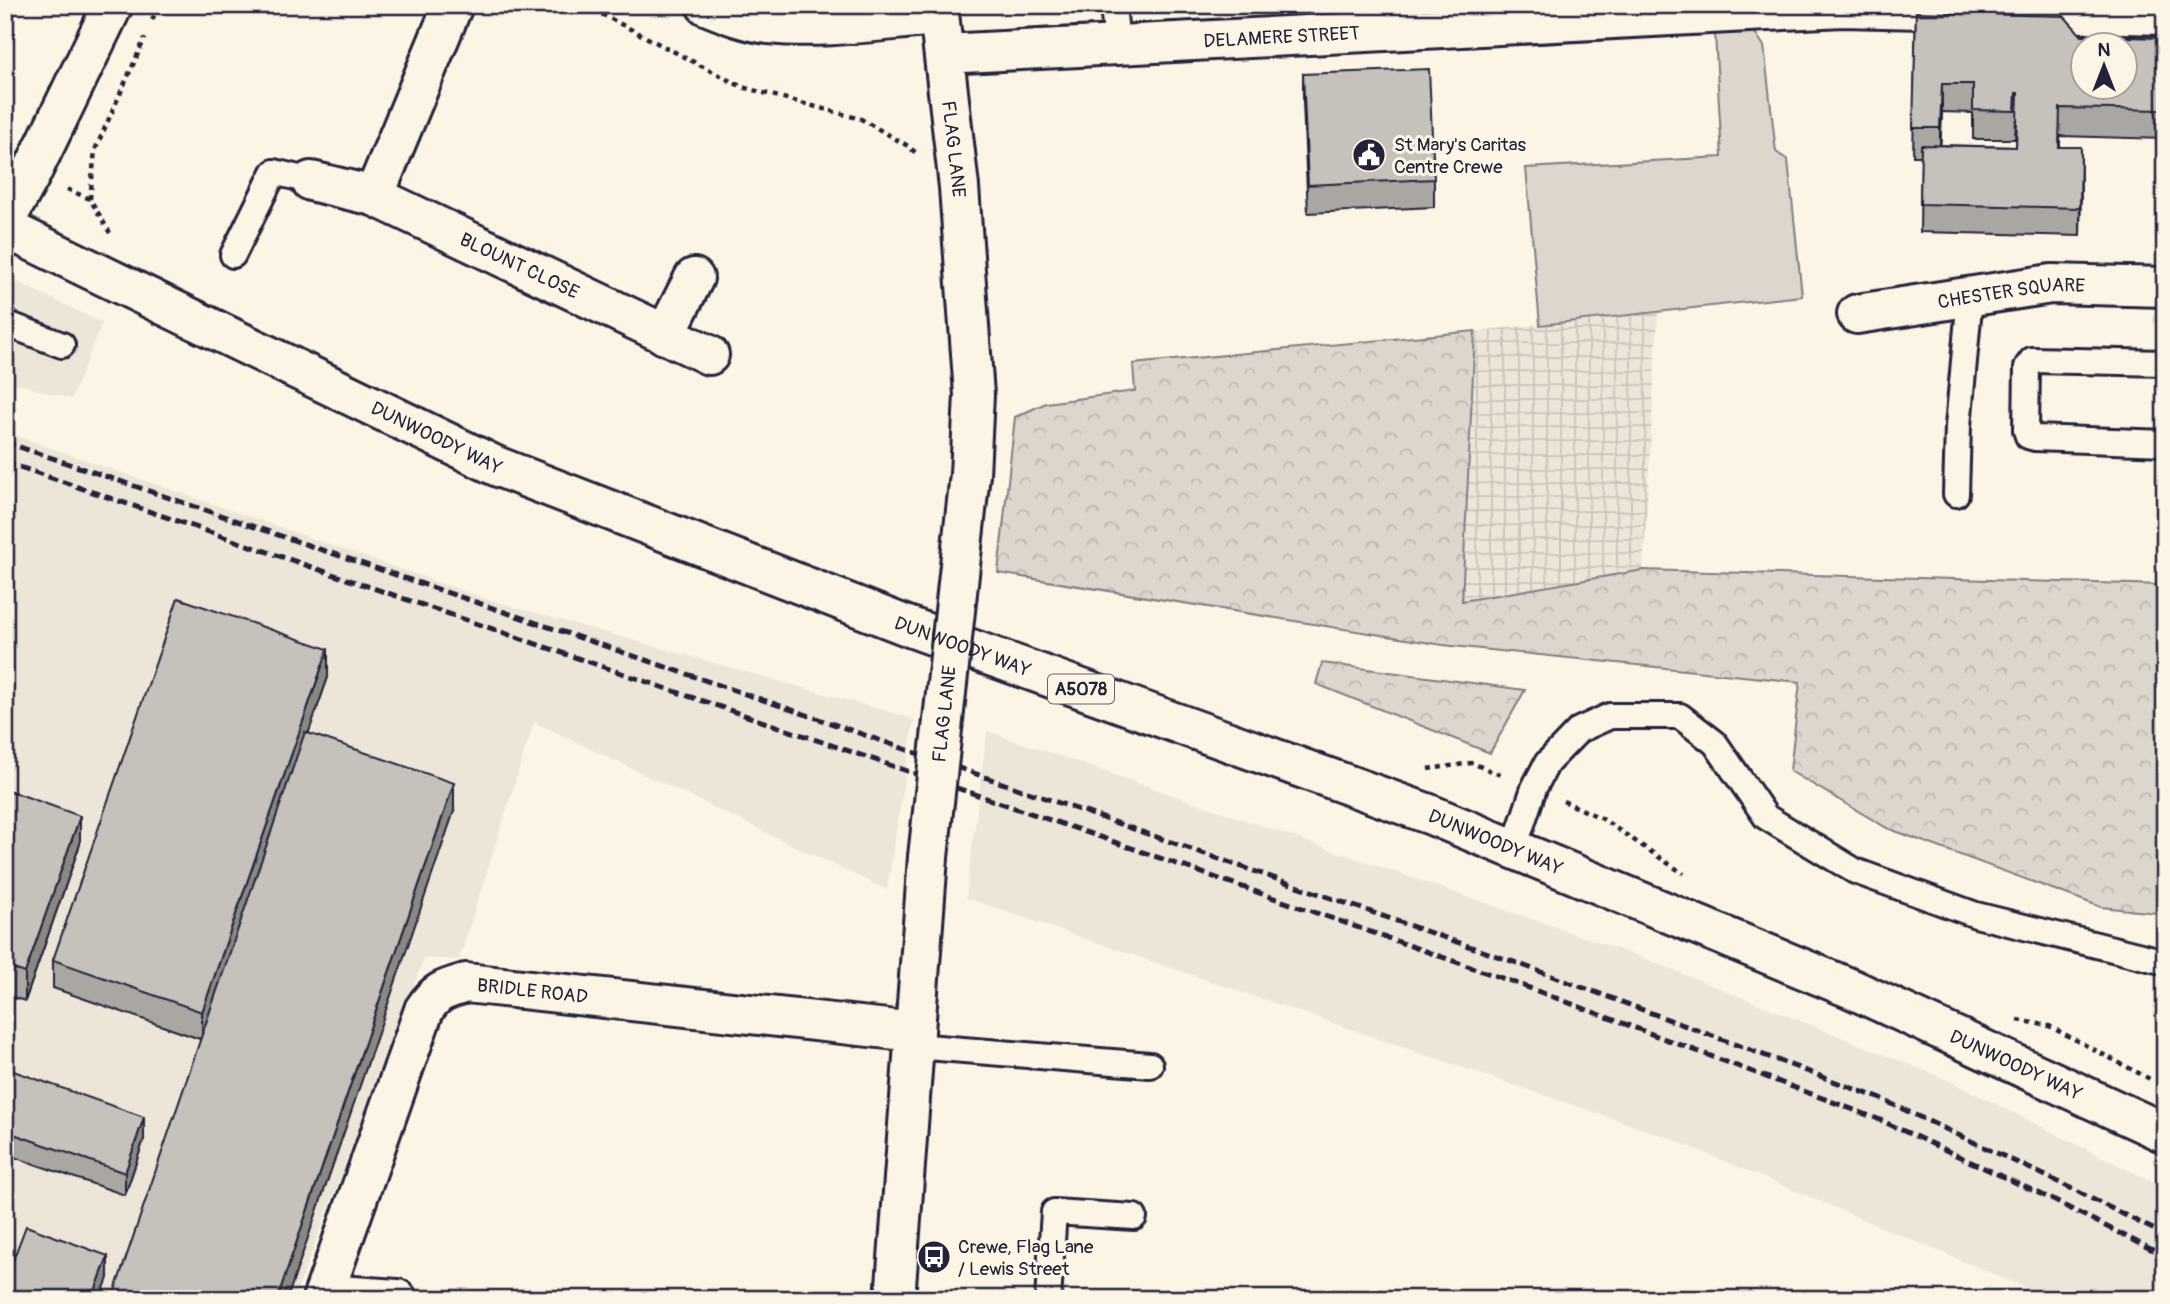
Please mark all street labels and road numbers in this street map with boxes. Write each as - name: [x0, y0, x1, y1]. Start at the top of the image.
- street label: DELAMERE STREET: [1203, 21, 1360, 53]
- street label: FLAG LANE: [936, 100, 971, 198]
- street label: BLOUNT CLOSE: [456, 228, 583, 305]
- street label: CHESTER SQUARE: [1936, 273, 2085, 314]
- street label: DUNWOODY WAY: [367, 396, 506, 480]
- street label: DUNWOODY WAY: [891, 611, 1034, 683]
- street label: FLAG LANE: [927, 664, 962, 764]
- road number: A5078: [1048, 674, 1114, 704]
- street label: DUNWOODY WAY: [1425, 804, 1566, 881]
- street label: BRIDLE ROAD: [476, 973, 589, 1009]
- street label: DUNWOODY WAY: [1946, 1025, 2086, 1106]

